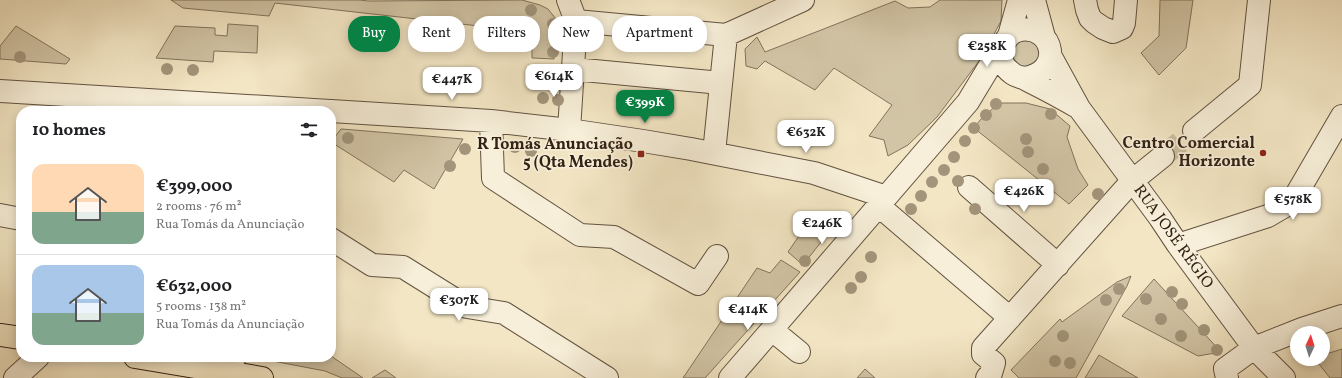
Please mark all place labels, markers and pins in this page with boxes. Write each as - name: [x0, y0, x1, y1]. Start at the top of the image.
- pin: €258K: [959, 34, 1015, 68]
- pin: €614K: [526, 64, 582, 98]
- pin: €447K: [424, 67, 480, 101]
- pin: €399K: [617, 90, 673, 124]
- pin: €632K: [778, 120, 834, 154]
- place label: Centro Comercial Horizonte: [1123, 133, 1256, 173]
- place label: R Tomás Anunciação 5 (Qta Mendes): [477, 134, 633, 174]
- marker: Centro Comercial Horizonte: [1258, 148, 1268, 158]
- marker: R Tomás Anunciação 5 (Qta Mendes): [636, 149, 646, 159]
- pin: €426K: [996, 179, 1052, 213]
- pin: €578K: [1265, 187, 1321, 221]
- pin: €246K: [794, 211, 850, 245]
- pin: €307K: [431, 288, 487, 322]
- pin: €414K: [720, 297, 776, 331]

